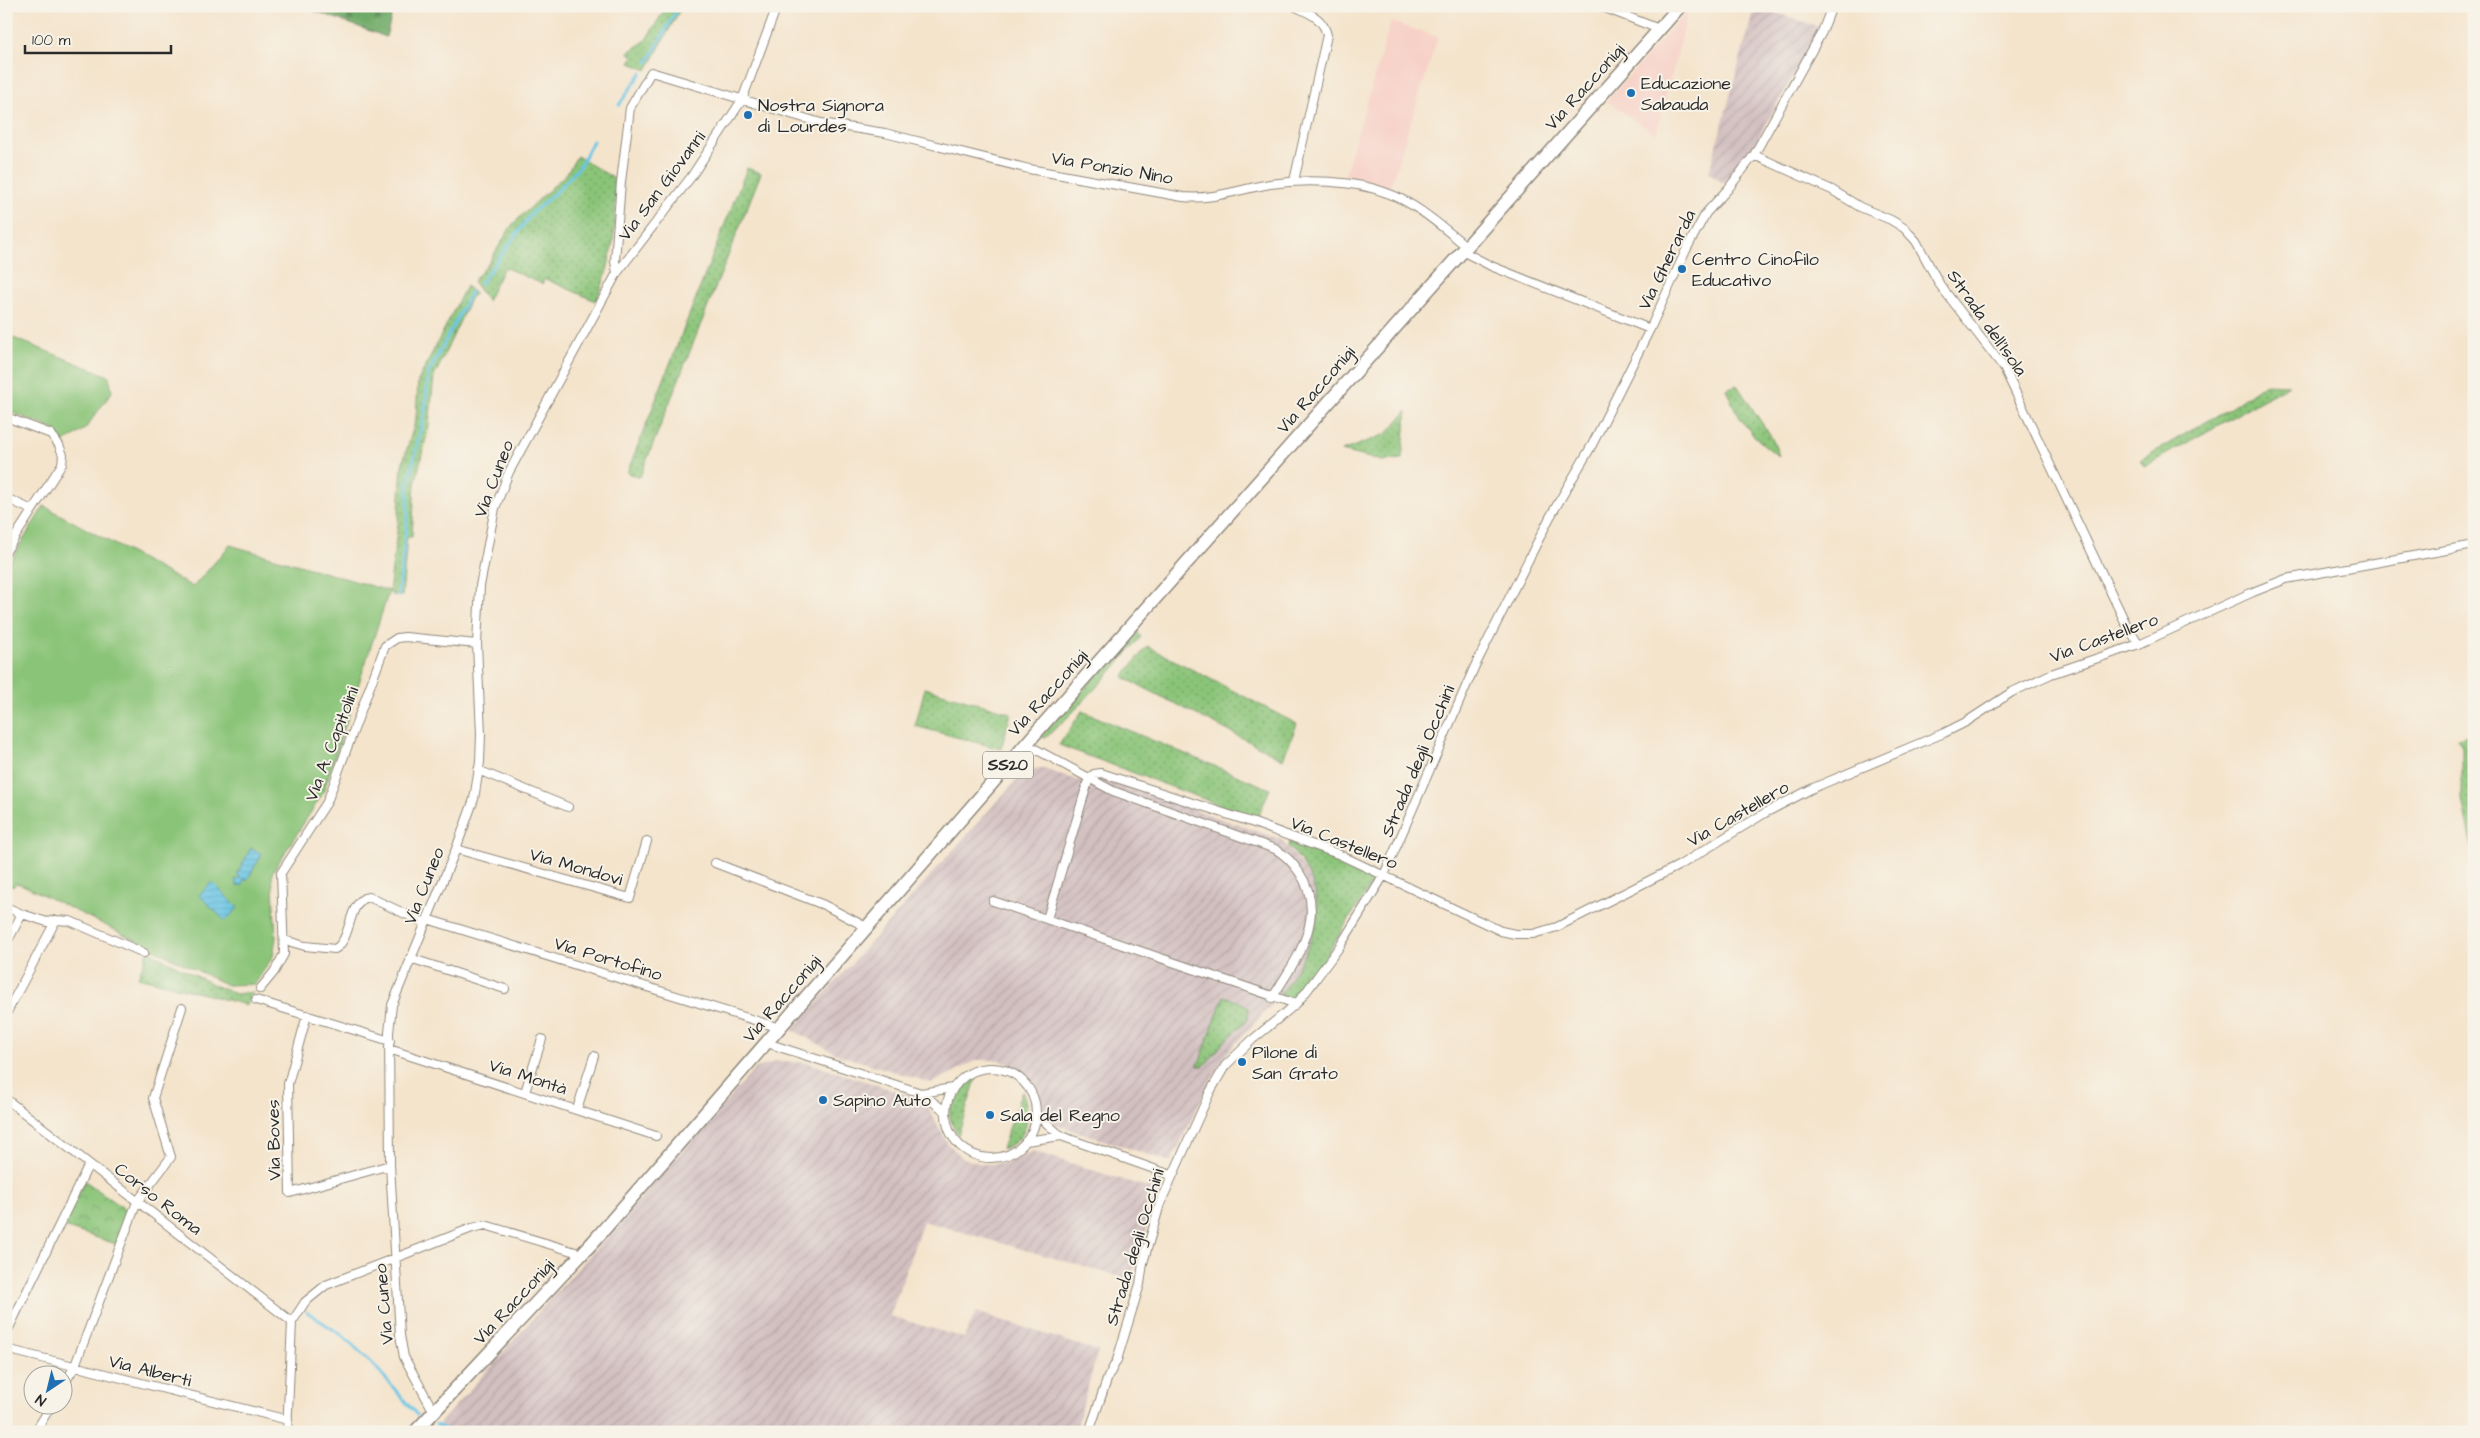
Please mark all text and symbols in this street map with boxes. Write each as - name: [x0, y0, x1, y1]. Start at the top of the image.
- scale bar: [25, 22, 171, 54]
- text: 100 m: [32, 30, 71, 51]
- street label: Via Racconigi: [1539, 38, 1632, 137]
- place label: Educazione Sabauda: [1641, 71, 1731, 117]
- marker: Educazione Sabauda: [1625, 87, 1637, 99]
- place label: Nostra Signora di Lourdes: [758, 93, 884, 139]
- marker: Nostra Signora di Lourdes: [742, 109, 754, 121]
- street label: Via San Giovanni: [612, 126, 712, 246]
- street label: Via Ponzio Nino: [1049, 145, 1175, 191]
- street label: Via Gherarda: [1632, 206, 1702, 314]
- place label: Centro Cinofilo Educativo: [1692, 247, 1819, 293]
- marker: Centro Cinofilo Educativo: [1676, 263, 1688, 275]
- street label: Strada dell'Isola: [1941, 265, 2033, 381]
- street label: Via Racconigi: [1271, 340, 1362, 440]
- street label: Via Cuneo: [468, 437, 520, 521]
- street label: Via Castellero: [2046, 607, 2162, 669]
- street label: Via Racconigi: [1002, 644, 1095, 743]
- street label: Strada degli Occhini: [1375, 681, 1462, 841]
- street label: Via A. Capitolini: [299, 683, 365, 805]
- road number: SS20: [983, 752, 1033, 778]
- street label: Via Castellero: [1682, 775, 1794, 853]
- street label: Via Castellero: [1287, 810, 1401, 876]
- street label: Via Mondovì: [527, 842, 626, 892]
- street label: Via Cuneo: [397, 844, 451, 928]
- street label: Via Portofino: [551, 931, 665, 987]
- street label: Via Racconigi: [737, 949, 828, 1049]
- place label: Pilone di San Grato: [1252, 1040, 1338, 1086]
- street label: Via Montà: [486, 1053, 570, 1101]
- marker: Pilone di San Grato: [1236, 1056, 1248, 1068]
- place label: Sapino Auto: [833, 1088, 931, 1113]
- marker: Sapino Auto: [817, 1094, 829, 1106]
- street label: Via Boves: [261, 1099, 287, 1181]
- place label: Sala del Regno: [1000, 1103, 1120, 1129]
- marker: Sala del Regno: [984, 1109, 996, 1121]
- street label: Corso Roma: [109, 1157, 207, 1241]
- street label: Strada degli Occhini: [1099, 1165, 1172, 1329]
- street label: Via Racconigi: [468, 1253, 561, 1351]
- street label: Via Cuneo: [368, 1263, 400, 1345]
- street label: Via Alberti: [106, 1349, 194, 1393]
- north arrow: [22, 1366, 72, 1416]
- text: N: [32, 1389, 50, 1411]

